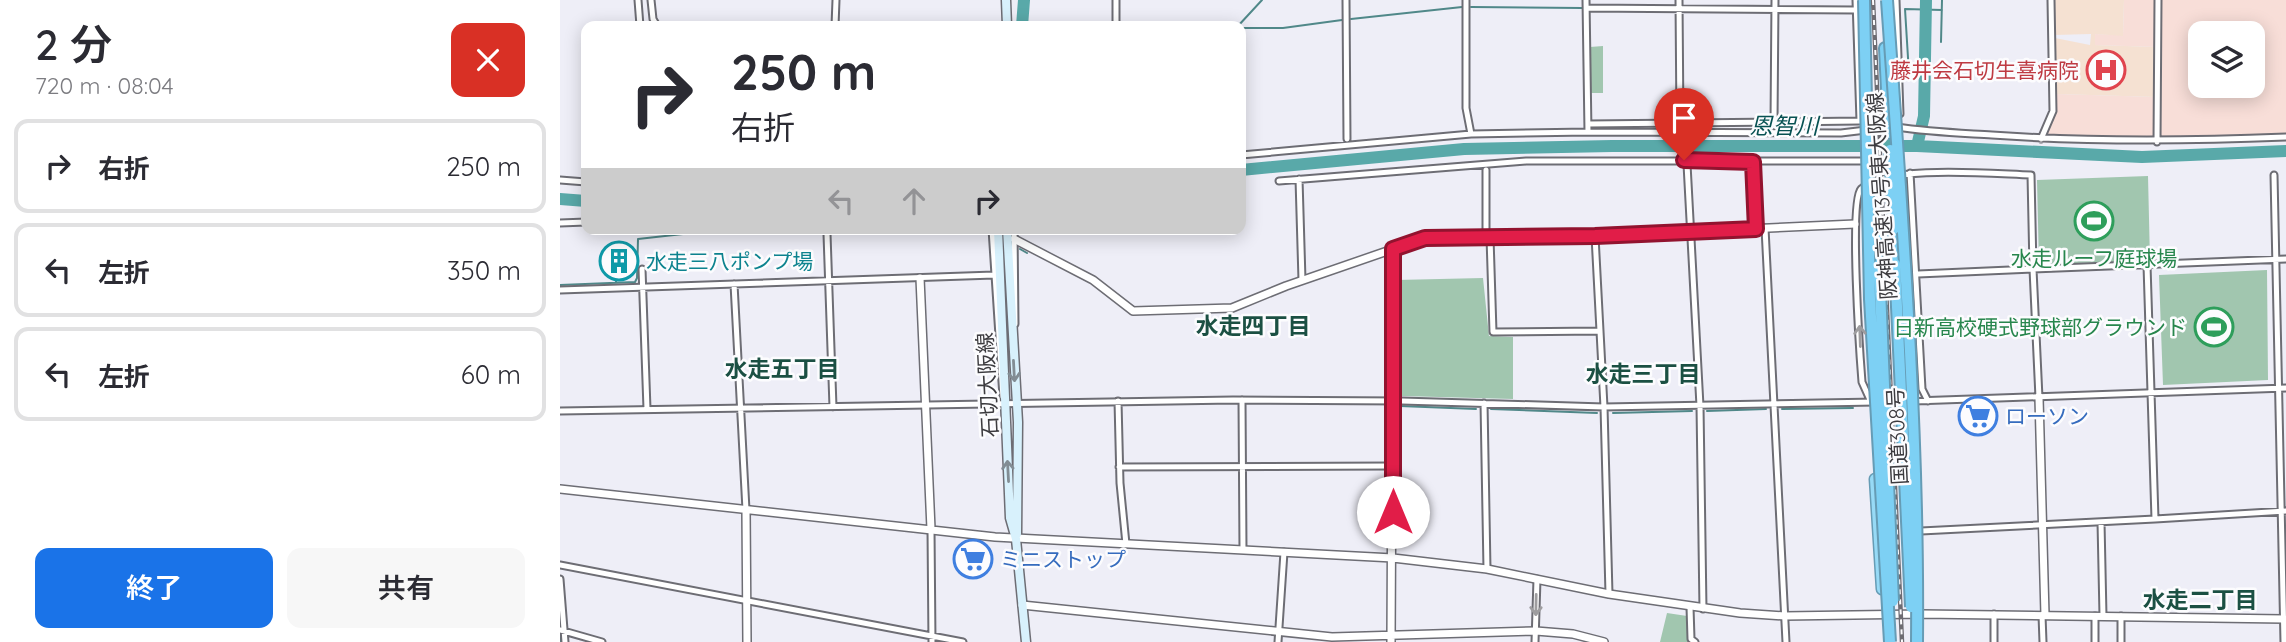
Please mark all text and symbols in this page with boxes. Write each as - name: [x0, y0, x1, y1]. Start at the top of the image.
- text: 2 分: [35, 18, 112, 71]
- map controls: [2188, 21, 2265, 98]
- button: layers: [2188, 21, 2265, 98]
- button: close: [451, 23, 525, 97]
- text: 250 m: [731, 41, 876, 102]
- icon: right: [616, 49, 707, 140]
- hospital icon: 藤井会石切生喜病院: [2085, 49, 2127, 91]
- place label: 藤井会石切生喜病院: [1890, 57, 2079, 83]
- text: 720 m · 08:04: [35, 71, 174, 100]
- pin: [1654, 88, 1714, 160]
- street label: 阪神高速13号東大阪線: [1861, 91, 1901, 301]
- icon: arrive: [1665, 99, 1703, 137]
- text: 右折: [731, 107, 795, 147]
- water label: 恩智川: [1750, 111, 1822, 140]
- icon: right: [39, 147, 77, 185]
- text: 250 m: [446, 150, 521, 183]
- text: 右折: [98, 152, 150, 185]
- icon: left: [822, 182, 860, 220]
- icon: ahead: [895, 182, 933, 220]
- icon: right: [968, 182, 1006, 220]
- sports icon: 水走ルーフ庭球場: [2073, 200, 2115, 242]
- building icon: 水走三八ポンプ場: [598, 240, 640, 282]
- place label: 水走ルーフ庭球場: [2011, 245, 2177, 271]
- place label: 水走三八ポンプ場: [646, 248, 813, 274]
- icon: left: [39, 251, 77, 289]
- text: 350 m: [447, 254, 521, 287]
- text: 左折: [98, 256, 150, 289]
- sports icon: 日新高校硬式野球部グラウンド: [2193, 306, 2235, 348]
- district label: 水走四丁目: [1196, 311, 1311, 340]
- place label: 日新高校硬式野球部グラウンド: [1893, 314, 2187, 340]
- one-way arrow: [1853, 325, 1866, 348]
- street label: 石切大阪線: [971, 332, 1003, 438]
- district label: 水走五丁目: [725, 354, 840, 383]
- icon: left: [39, 355, 77, 393]
- text: 60 m: [461, 358, 521, 391]
- one-way arrow: [1008, 359, 1021, 382]
- district label: 水走三丁目: [1586, 359, 1701, 388]
- text: 左折: [98, 360, 150, 393]
- street label: 国道308号: [1881, 386, 1913, 486]
- supermarket icon: ローソン: [1957, 395, 1999, 437]
- place label: ローソン: [2005, 403, 2089, 429]
- one-way arrow: [1001, 461, 1014, 483]
- position arrow: [1356, 475, 1430, 549]
- supermarket icon: ミニストップ: [952, 538, 994, 580]
- place label: ミニストップ: [1000, 546, 1126, 572]
- button: 終了: [35, 548, 273, 628]
- button: 共有: [287, 548, 525, 628]
- district label: 水走二丁目: [2143, 585, 2258, 614]
- one-way arrow: [1530, 593, 1543, 616]

